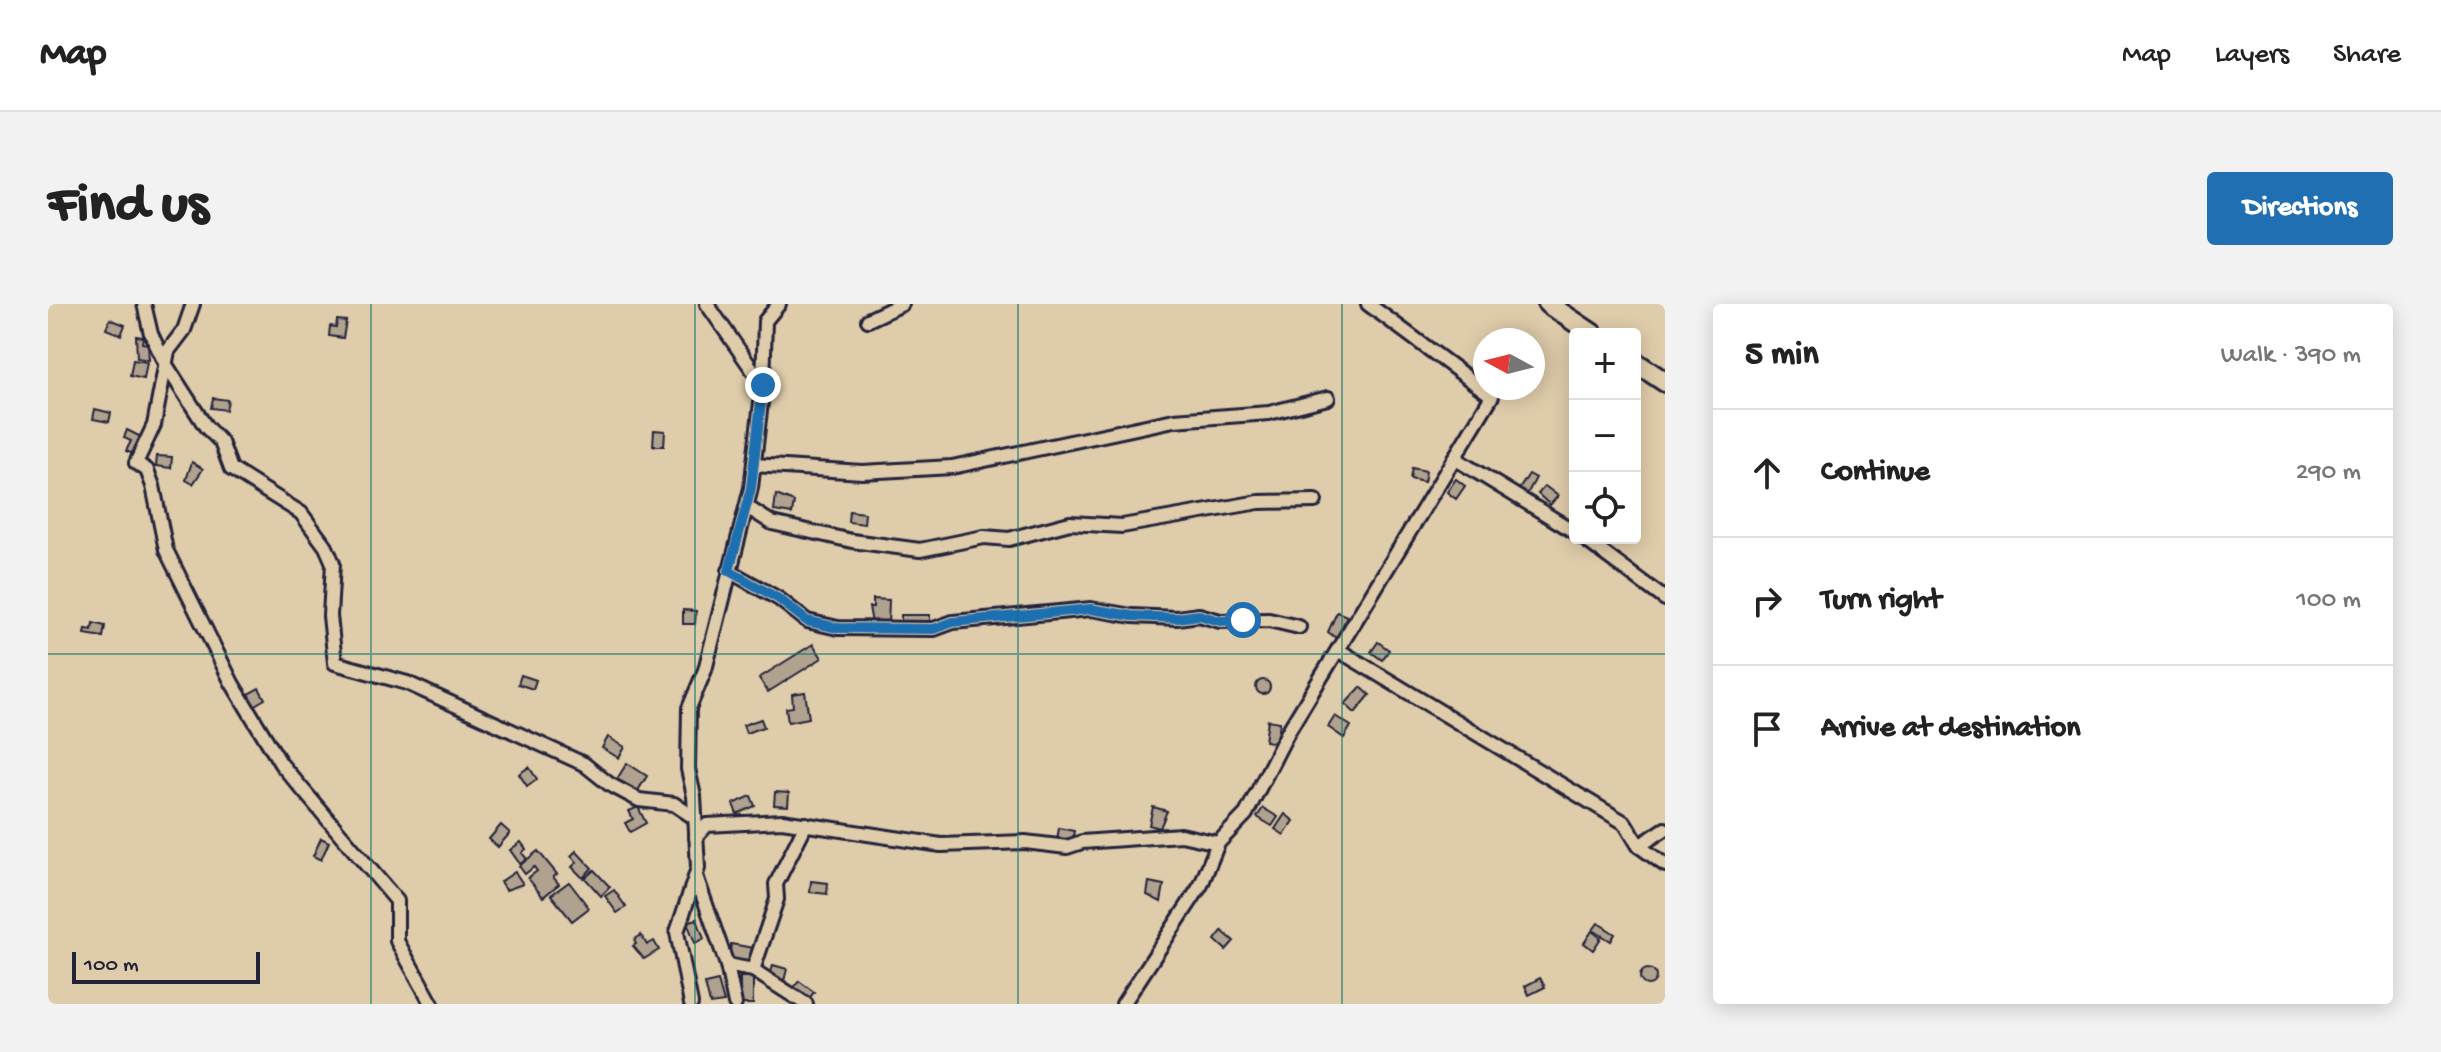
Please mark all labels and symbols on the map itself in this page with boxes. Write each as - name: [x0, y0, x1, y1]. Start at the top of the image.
- north arrow: [1473, 328, 1545, 400]
- route end: [745, 367, 781, 403]
- route start: [1225, 602, 1261, 638]
- scale bar: [72, 948, 260, 984]

